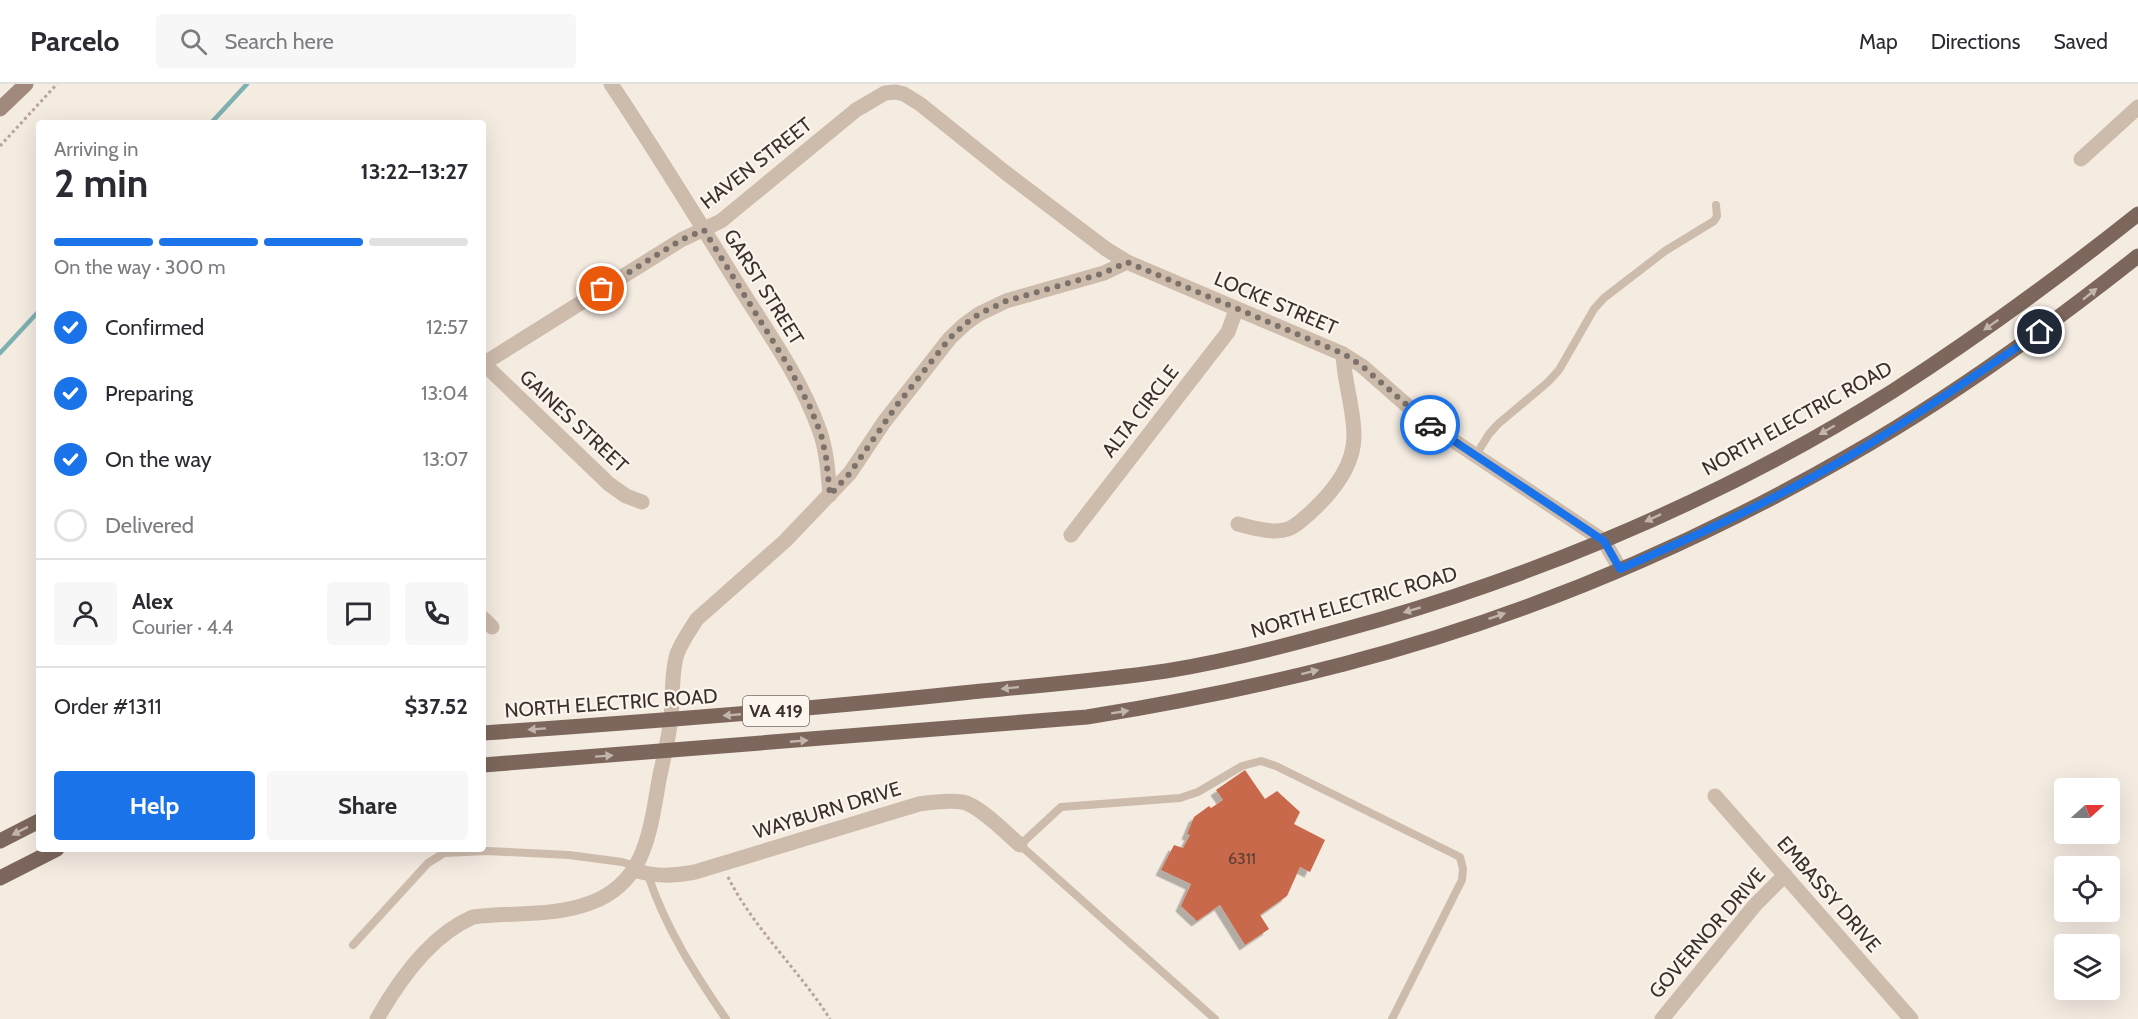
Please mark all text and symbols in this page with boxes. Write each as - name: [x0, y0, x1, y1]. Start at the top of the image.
- search box: [156, 14, 576, 68]
- text: Parcelo: [30, 24, 120, 58]
- icon: search: [177, 25, 210, 58]
- text: Search here: [225, 28, 334, 55]
- text: Map: [1859, 29, 1898, 54]
- text: Directions: [1931, 29, 2020, 54]
- text: Saved: [2053, 29, 2108, 54]
- street label: HAVEN STREET: [696, 112, 817, 214]
- text: Arriving in: [54, 137, 138, 161]
- text: 13:22–13:27: [361, 158, 468, 185]
- text: 2 min: [54, 159, 148, 207]
- street label: GARST STREET: [719, 225, 809, 350]
- text: On the way · 300 m: [54, 255, 226, 279]
- pin: [576, 263, 627, 314]
- street label: LOCKE STREET: [1211, 266, 1341, 340]
- icon: bag: [585, 272, 618, 305]
- one-way arrow: [2082, 287, 2098, 300]
- pin: [2014, 306, 2065, 357]
- icon: check: [54, 311, 87, 344]
- text: Confirmed: [105, 314, 204, 341]
- text: 12:57: [426, 315, 468, 339]
- icon: home: [2023, 315, 2056, 348]
- one-way arrow: [1984, 319, 2000, 331]
- street label: NORTH ELECTRIC ROAD: [1698, 356, 1896, 480]
- street label: ALTA CIRCLE: [1097, 360, 1183, 462]
- street label: GAINES STREET: [515, 365, 633, 478]
- icon: check: [54, 377, 87, 410]
- text: Preparing: [105, 380, 193, 407]
- text: 13:04: [421, 381, 468, 405]
- courier: [1400, 395, 1460, 455]
- icon: car: [1414, 409, 1447, 442]
- one-way arrow: [1818, 425, 1835, 435]
- icon: check: [54, 443, 87, 476]
- text: On the way: [105, 446, 212, 473]
- text: 13:07: [423, 447, 468, 471]
- text: Delivered: [105, 512, 194, 539]
- one-way arrow: [1645, 514, 1662, 523]
- street label: NORTH ELECTRIC ROAD: [1248, 561, 1460, 643]
- button: person: [54, 582, 117, 645]
- button: chat: [327, 582, 390, 645]
- button: phone: [405, 582, 468, 645]
- text: Alex: [132, 588, 173, 615]
- one-way arrow: [1403, 606, 1421, 615]
- one-way arrow: [1488, 611, 1506, 620]
- text: Courier · 4.4: [132, 615, 233, 639]
- one-way arrow: [1301, 667, 1320, 677]
- street label: NORTH ELECTRIC ROAD: [504, 684, 718, 722]
- one-way arrow: [1000, 684, 1019, 693]
- text: Order #1311: [54, 693, 162, 720]
- text: $37.52: [405, 693, 468, 720]
- road number: VA 419: [743, 696, 809, 726]
- one-way arrow: [1110, 707, 1129, 716]
- one-way arrow: [722, 710, 741, 720]
- one-way arrow: [528, 725, 547, 734]
- one-way arrow: [789, 736, 808, 746]
- one-way arrow: [595, 752, 614, 761]
- button: Help: [54, 771, 255, 840]
- button: Share: [267, 771, 468, 840]
- street label: WAYBURN DRIVE: [751, 776, 903, 844]
- north arrow: [2054, 778, 2120, 844]
- map controls: [2054, 778, 2120, 1000]
- one-way arrow: [11, 826, 28, 836]
- street label: EMBASSY DRIVE: [1772, 831, 1886, 957]
- house number: 6311: [1228, 849, 1256, 868]
- button: locate: [2054, 856, 2120, 922]
- street label: GOVERNOR DRIVE: [1644, 863, 1770, 1003]
- button: layers: [2054, 934, 2120, 1000]

